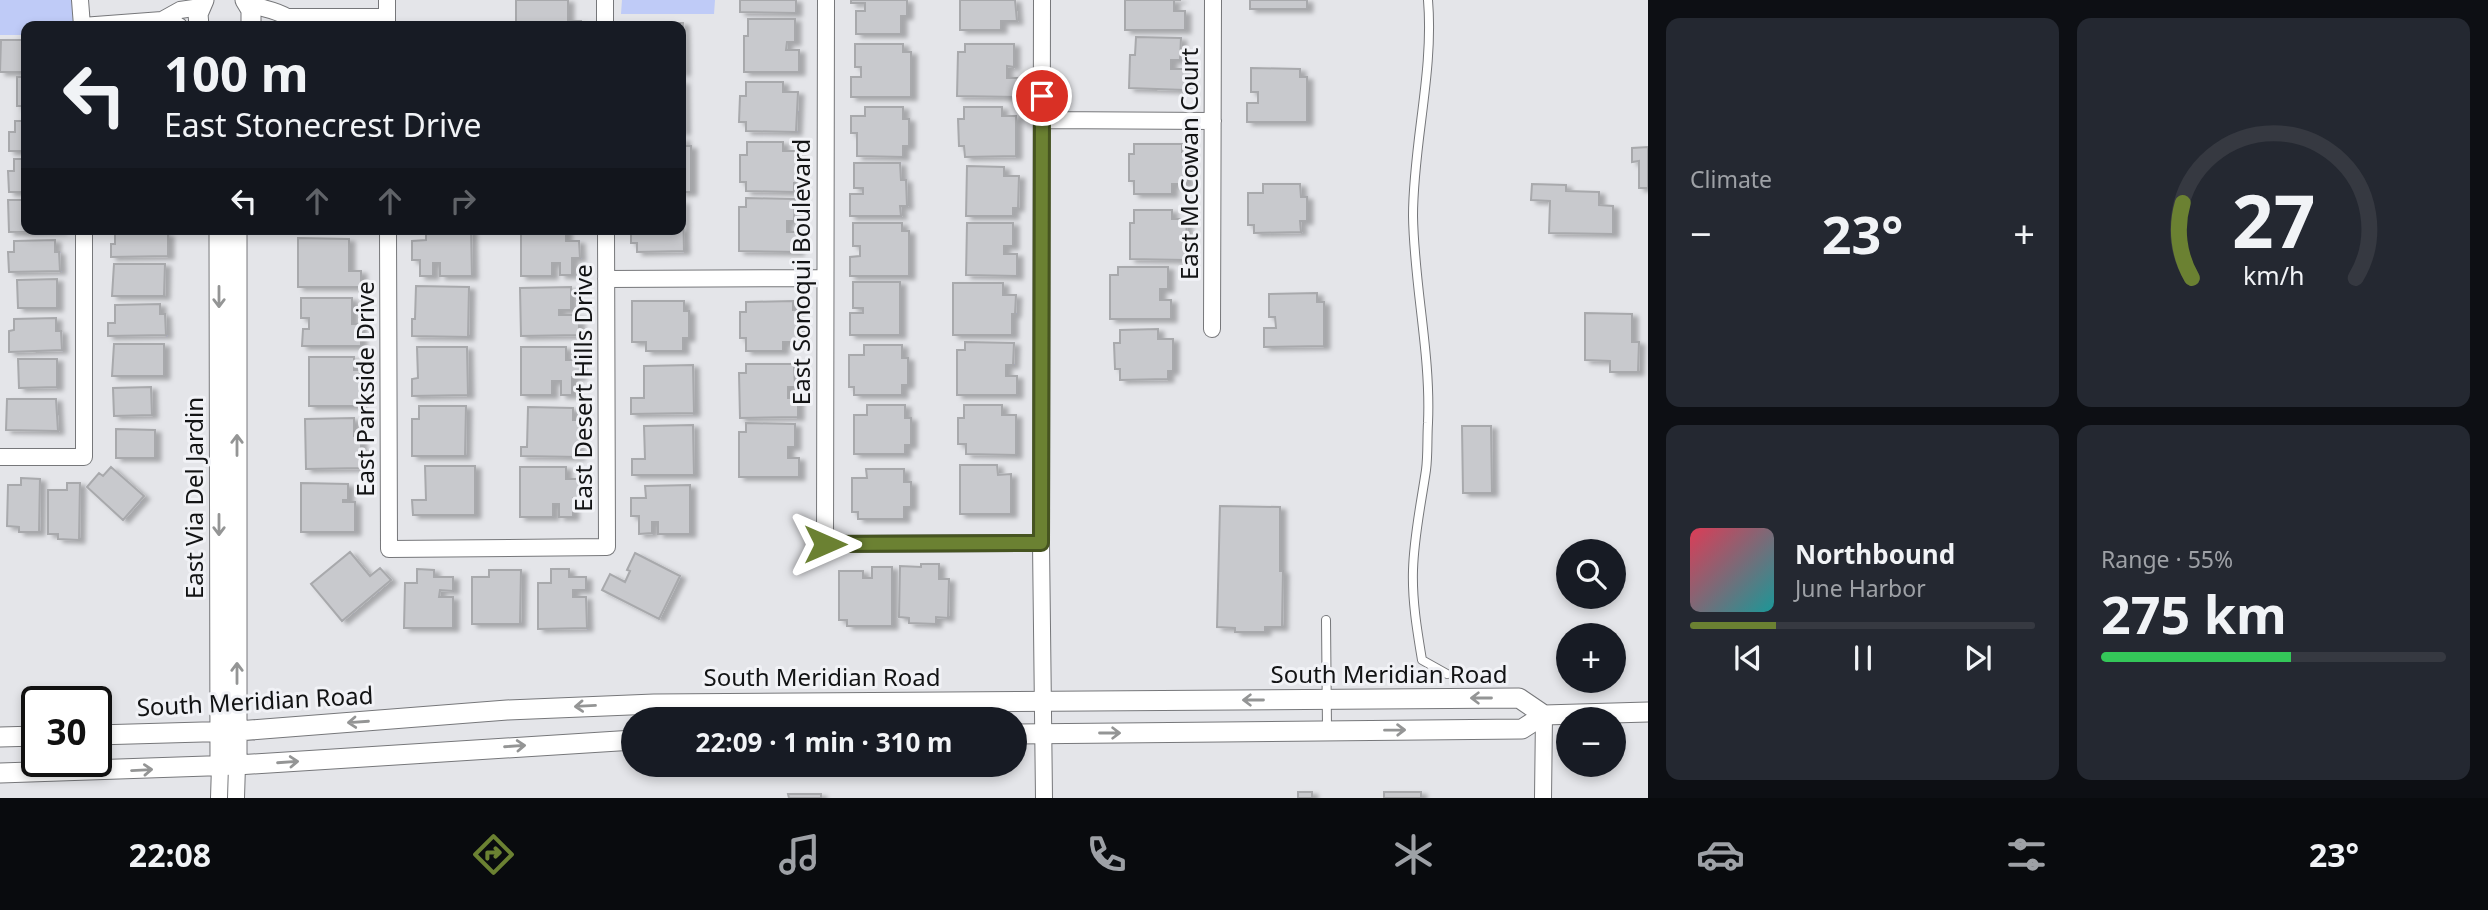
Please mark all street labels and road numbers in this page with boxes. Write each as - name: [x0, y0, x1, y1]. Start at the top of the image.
- street label: East McCowan Court: [1172, 48, 1205, 280]
- street label: East Sonoqui Boulevard: [784, 139, 817, 405]
- street label: East Desert Hills Drive: [566, 264, 599, 512]
- street label: East Parkside Drive: [348, 281, 381, 497]
- street label: East Via Del Jardin: [177, 397, 210, 599]
- street label: South Meridian Road: [1271, 657, 1507, 690]
- street label: South Meridian Road: [704, 660, 940, 693]
- street label: South Meridian Road: [136, 678, 374, 723]

